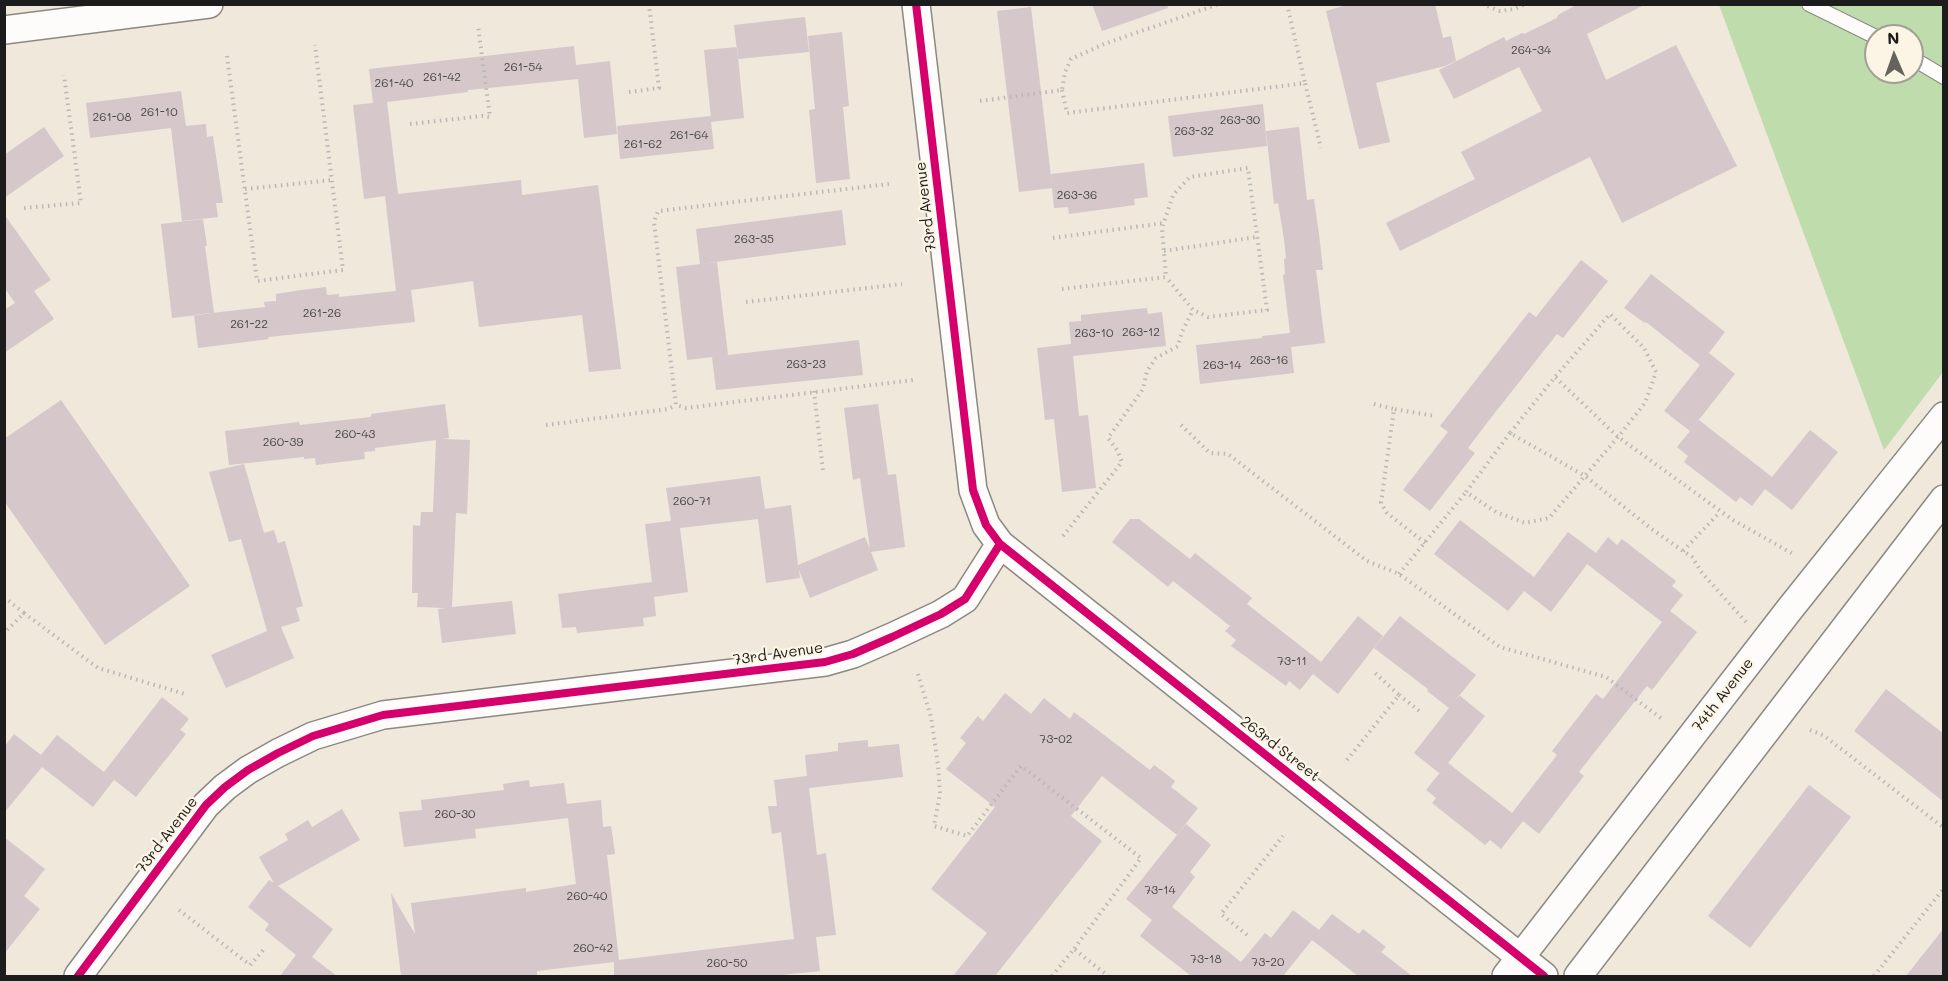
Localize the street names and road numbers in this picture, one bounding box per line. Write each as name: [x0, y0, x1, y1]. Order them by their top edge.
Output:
street label: 73rd Avenue: [912, 161, 940, 253]
street label: 73rd Avenue: [732, 639, 824, 669]
street label: 74th Avenue: [1689, 654, 1757, 736]
street label: 263rd Street: [1237, 712, 1323, 786]
street label: 73rd Avenue: [132, 793, 202, 877]

